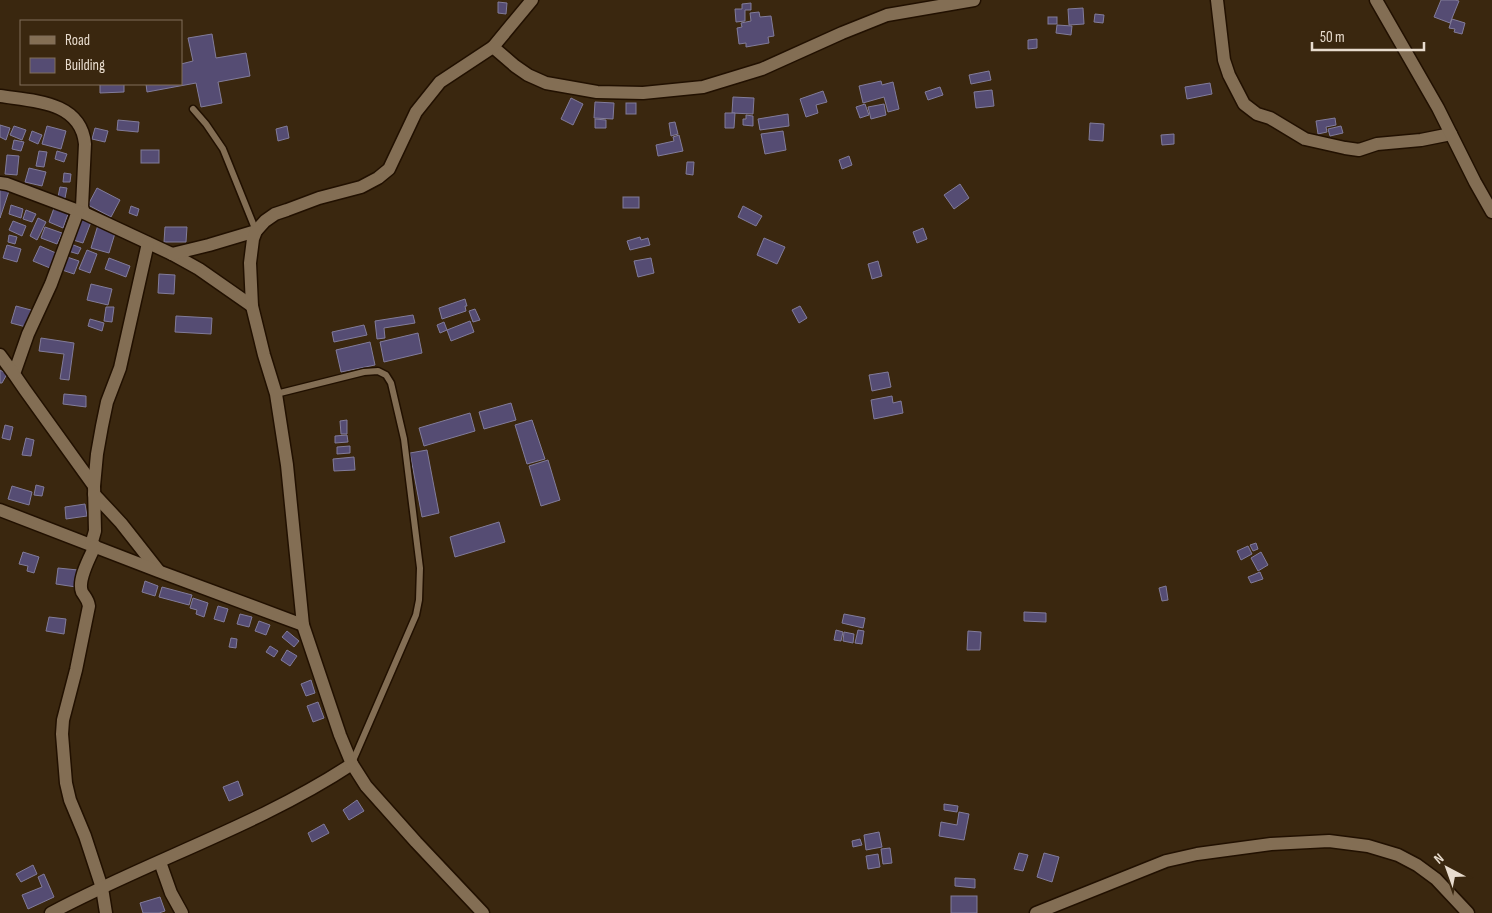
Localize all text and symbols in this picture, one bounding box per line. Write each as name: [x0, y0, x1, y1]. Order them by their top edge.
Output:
legend: [20, 20, 182, 85]
scale bar: [1312, 20, 1424, 52]
text: 50 m: [1320, 28, 1345, 47]
text: Road: [65, 31, 90, 50]
text: Building: [65, 56, 105, 75]
north arrow: [1422, 843, 1472, 893]
text: N: [1430, 850, 1447, 867]

